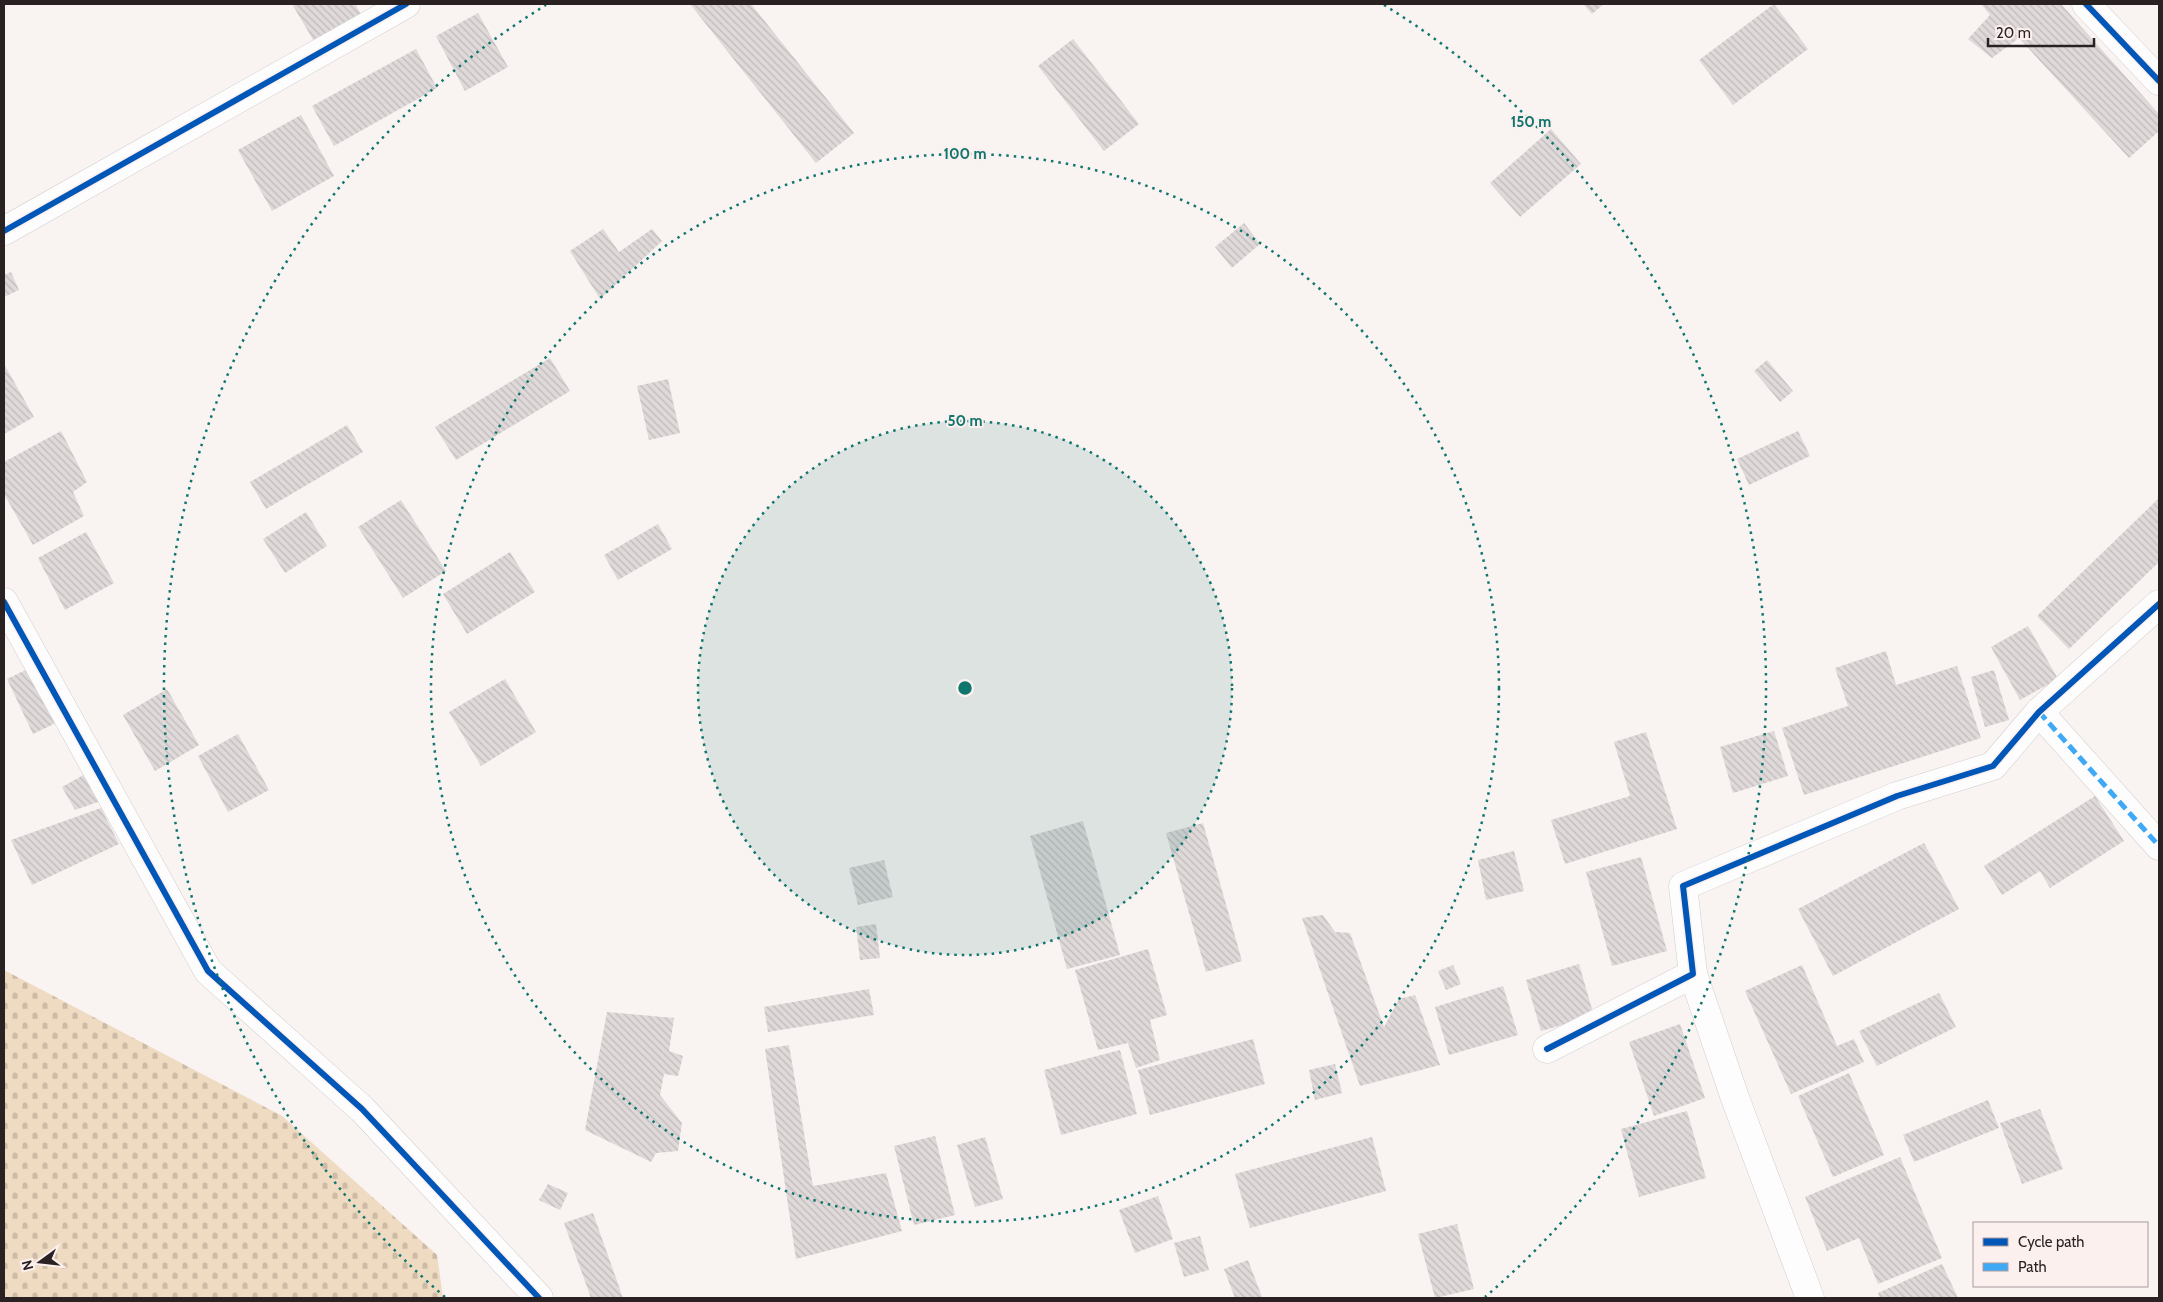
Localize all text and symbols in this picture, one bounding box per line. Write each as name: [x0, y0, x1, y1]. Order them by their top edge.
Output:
scale bar: [1988, 15, 2094, 47]
text: 20 m: [1996, 24, 2031, 42]
text: 150 m: [1511, 113, 1551, 131]
text: 100 m: [943, 145, 987, 163]
text: 50 m: [947, 412, 983, 430]
centre of rings: [956, 679, 974, 697]
legend: [1973, 1222, 2148, 1287]
text: Cycle path: [2018, 1233, 2084, 1251]
north arrow: [15, 1237, 65, 1287]
text: N: [17, 1258, 37, 1272]
text: Path: [2018, 1258, 2047, 1276]

